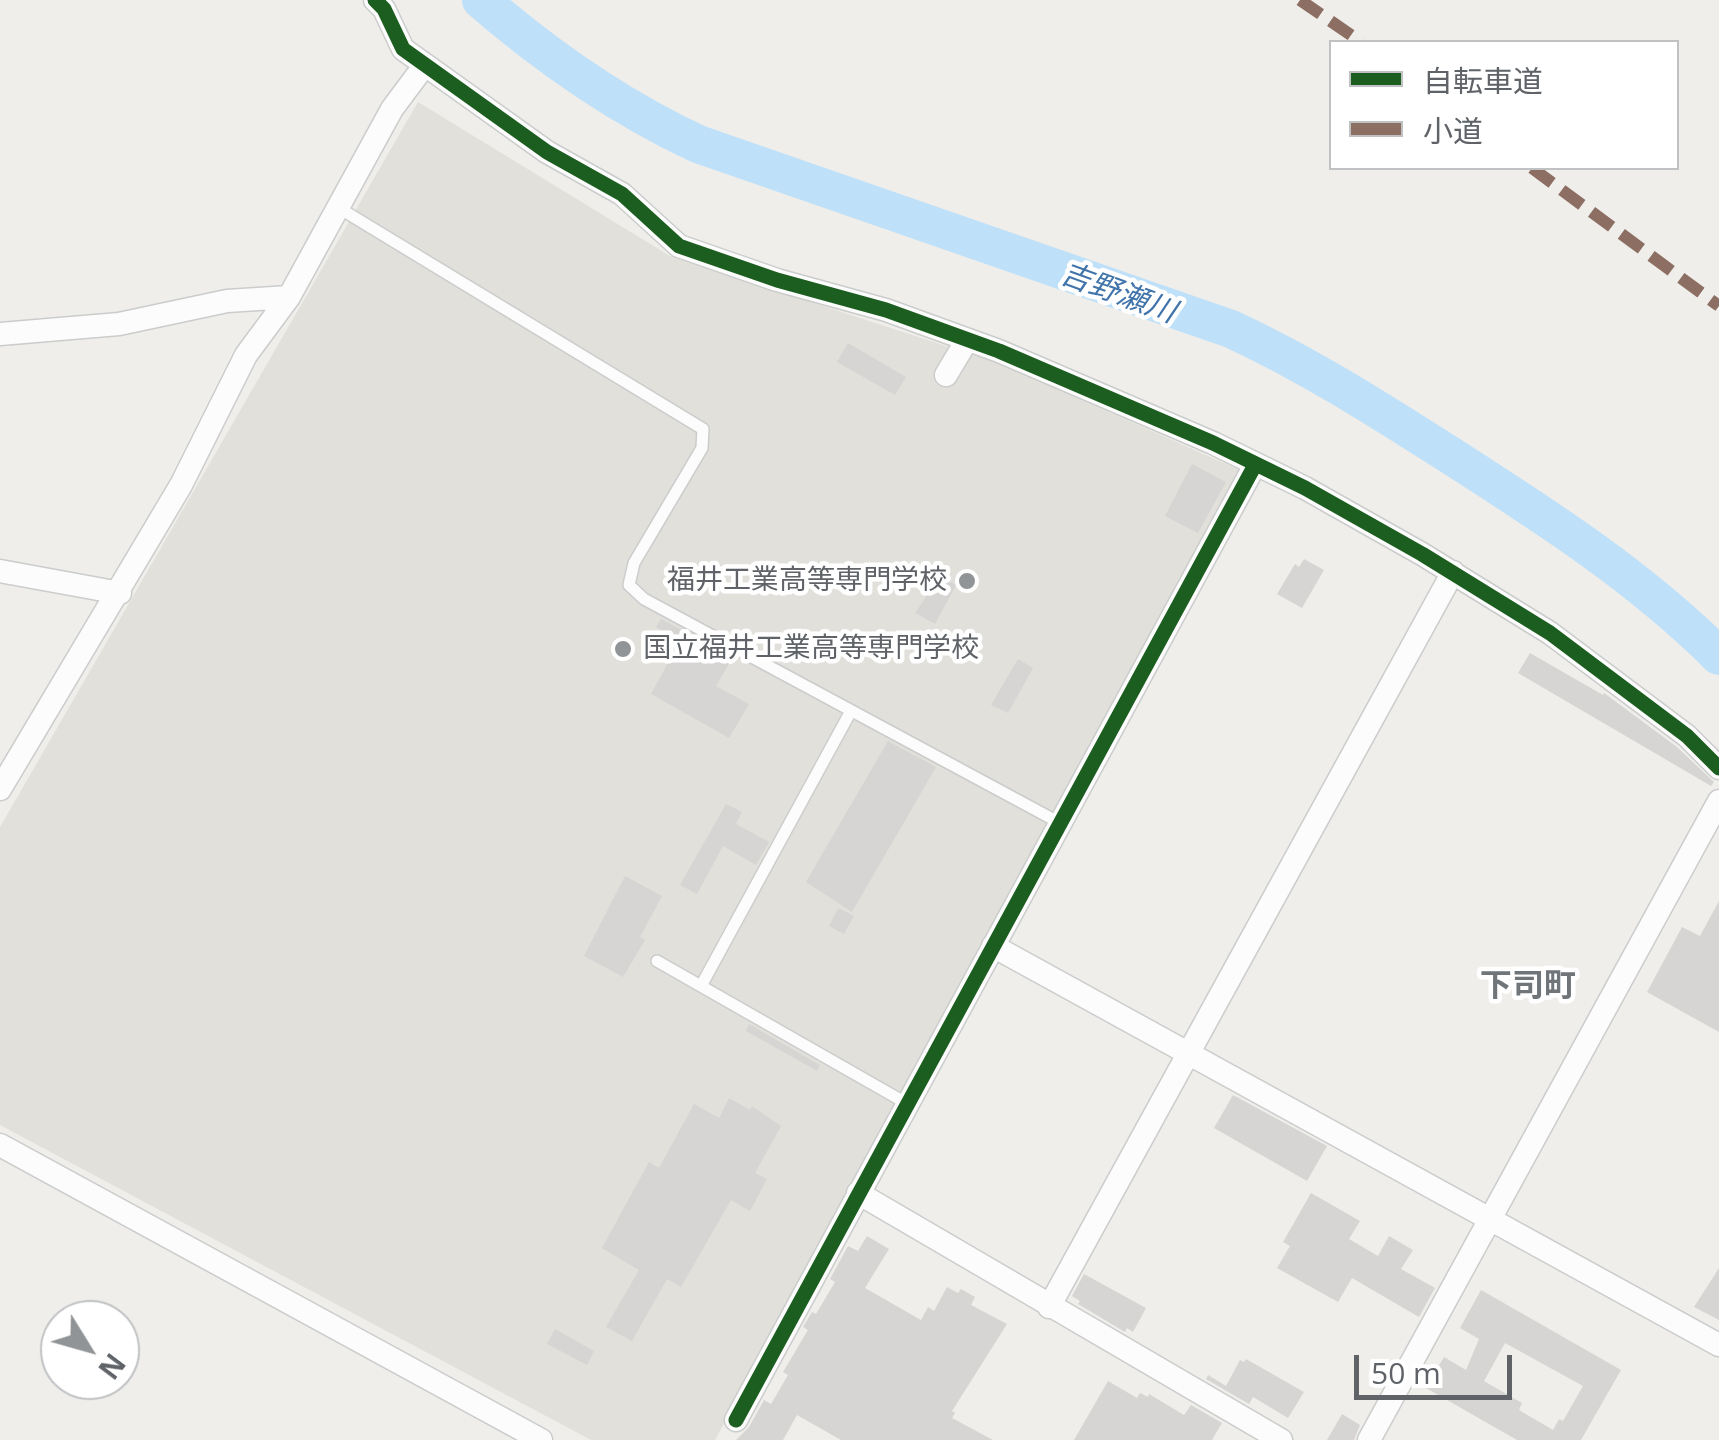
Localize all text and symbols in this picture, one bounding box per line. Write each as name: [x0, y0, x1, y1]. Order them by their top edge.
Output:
legend: [1329, 40, 1679, 170]
text: 自転車道: [1423, 60, 1543, 101]
text: 小道: [1423, 110, 1483, 151]
water label: 吉野瀬川: [1055, 257, 1181, 331]
place label: 福井工業高等専門学校: [667, 564, 947, 598]
marker: 福井工業高等専門学校: [956, 570, 978, 592]
place label: 国立福井工業高等専門学校: [643, 632, 979, 666]
marker: 国立福井工業高等専門学校: [612, 638, 634, 660]
district label: 下司町: [1480, 968, 1576, 1006]
north arrow: [40, 1300, 140, 1400]
scale bar: [1359, 1335, 1516, 1397]
text: N: [90, 1346, 134, 1387]
text: 50 m: [1371, 1352, 1441, 1393]

